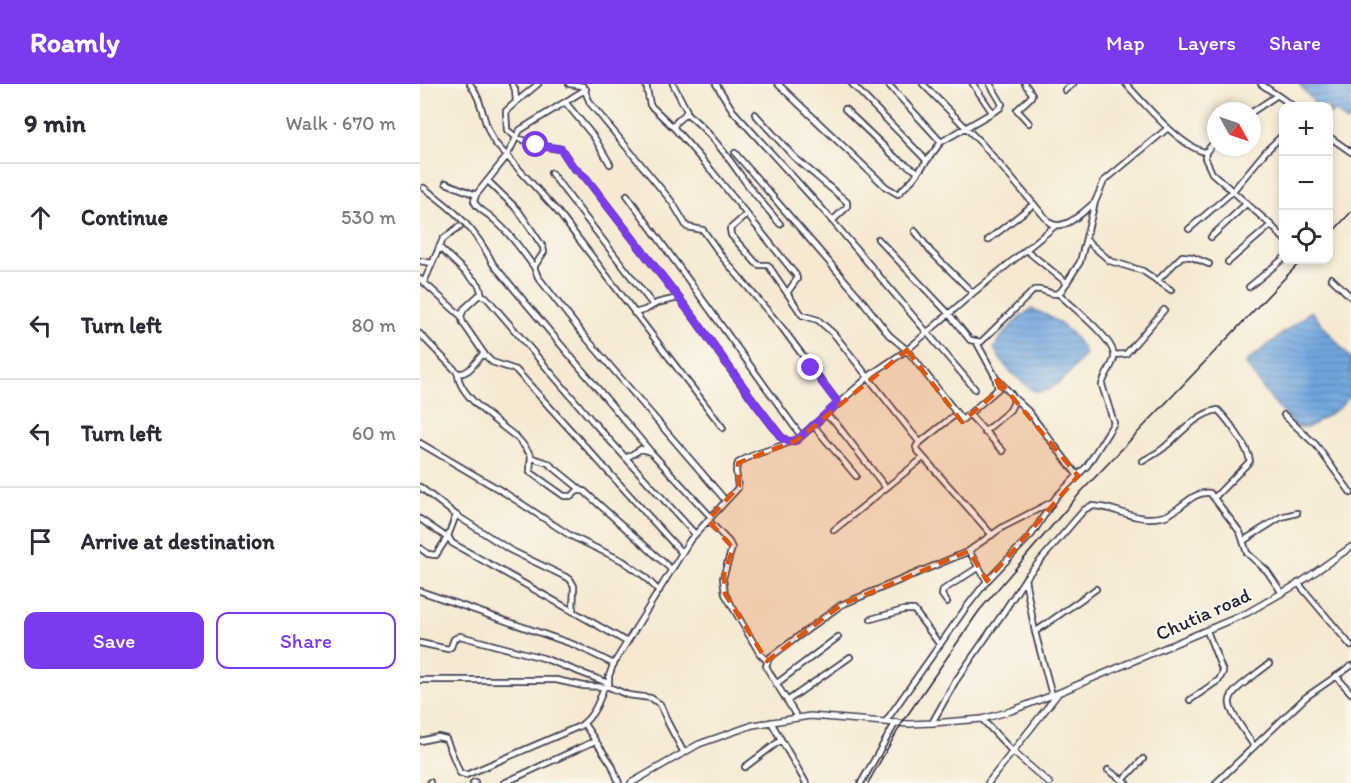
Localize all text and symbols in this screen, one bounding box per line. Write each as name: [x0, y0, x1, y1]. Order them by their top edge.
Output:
text: Roamly: [30, 25, 120, 59]
text: Map: [1106, 30, 1145, 55]
text: Layers: [1178, 30, 1236, 55]
text: Share: [1269, 30, 1321, 55]
north arrow: [1207, 102, 1261, 156]
map controls: [1279, 102, 1333, 264]
button: +: [1279, 102, 1333, 156]
text: 9 min: [24, 107, 86, 139]
text: Walk · 670 m: [285, 111, 396, 135]
route start: [522, 131, 548, 157]
button: −: [1279, 156, 1333, 210]
icon: ahead: [24, 201, 57, 234]
text: Continue: [81, 204, 168, 231]
text: 530 m: [341, 205, 396, 229]
button: locate: [1279, 210, 1333, 264]
icon: left: [24, 309, 57, 342]
text: Turn left: [81, 312, 162, 339]
text: 80 m: [351, 313, 396, 337]
route end: [797, 354, 823, 380]
icon: left: [24, 417, 57, 450]
text: Turn left: [81, 420, 162, 447]
text: 60 m: [352, 421, 396, 445]
icon: arrive: [24, 525, 57, 558]
text: Arrive at destination: [81, 528, 275, 555]
street label: Chutia road: [1152, 582, 1254, 646]
button: Save: [24, 612, 204, 669]
button: Share: [216, 612, 396, 669]

